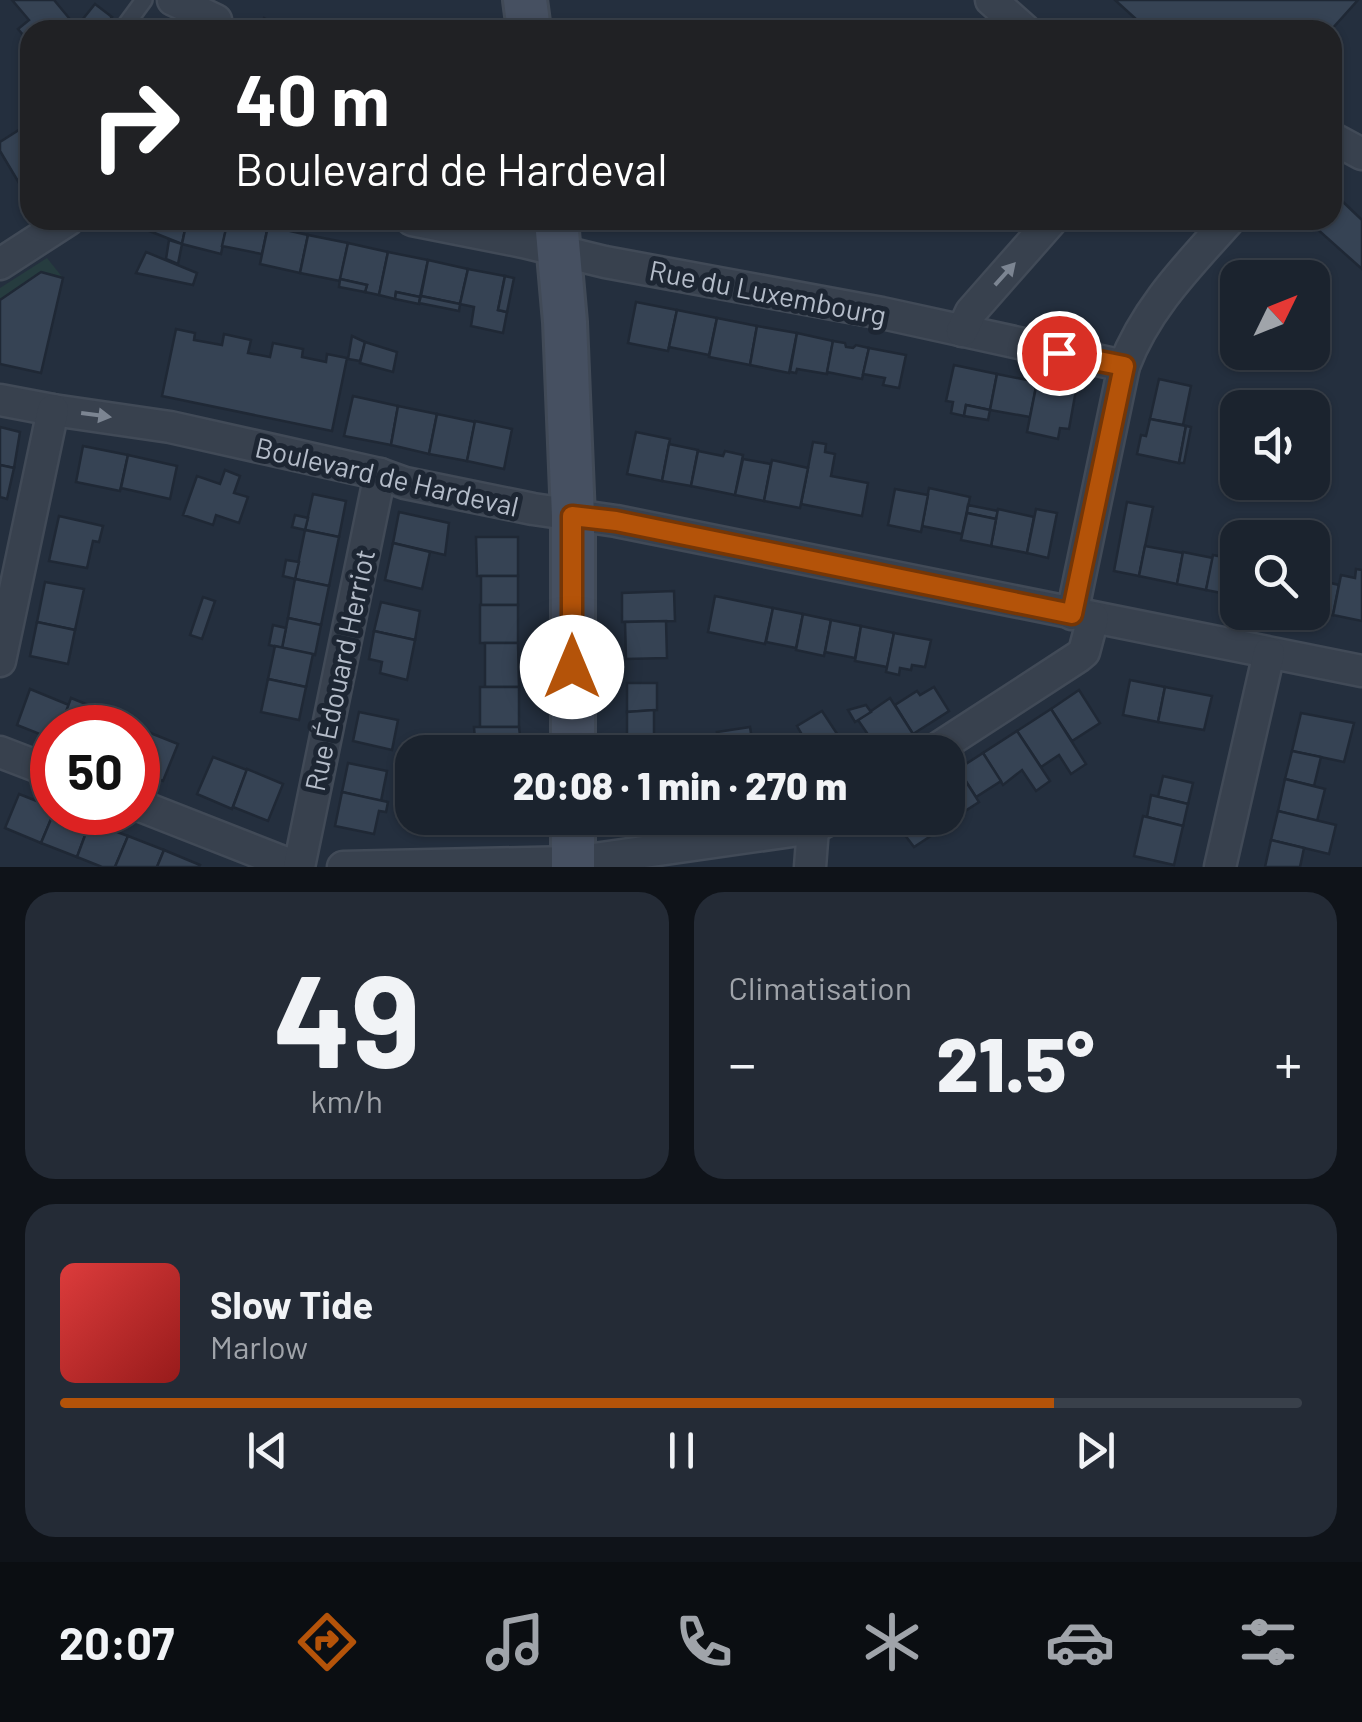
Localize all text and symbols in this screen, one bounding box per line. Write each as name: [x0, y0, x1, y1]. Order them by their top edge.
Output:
text: 40 m: [235, 56, 390, 140]
icon: right: [70, 60, 200, 190]
text: Boulevard de Hardeval: [235, 141, 668, 195]
street label: Rue du Luxembourg: [647, 252, 889, 332]
north arrow: [1220, 260, 1330, 370]
map controls: [1220, 260, 1330, 630]
one-way arrow: [993, 262, 1015, 287]
pin: [1017, 311, 1102, 396]
icon: arrive: [1032, 326, 1087, 381]
button: sound: [1220, 390, 1330, 500]
one-way arrow: [81, 408, 113, 424]
street label: Boulevard de Hardeval: [252, 429, 522, 523]
button: search: [1220, 520, 1330, 630]
street label: Rue Édouard Herriot: [297, 546, 381, 794]
position arrow: [520, 615, 624, 719]
speed limit sign: 50: [30, 705, 160, 835]
text: 20:08 · 1 min · 270 m: [513, 762, 847, 808]
text: 49: [273, 938, 421, 1094]
text: Climatisation: [729, 968, 912, 1006]
text: 21.5°: [936, 1017, 1094, 1107]
text: −: [729, 1029, 756, 1095]
text: +: [1274, 1029, 1302, 1095]
text: km/h: [311, 1081, 383, 1119]
text: Slow Tide: [210, 1281, 373, 1327]
text: Marlow: [210, 1327, 308, 1365]
icon: previous: [240, 1423, 295, 1478]
icon: pause: [654, 1423, 709, 1478]
icon: next: [1068, 1423, 1123, 1478]
icon: directions: [292, 1607, 362, 1677]
icon: music: [480, 1607, 550, 1677]
icon: phone: [669, 1607, 739, 1677]
icon: climate: [857, 1607, 927, 1677]
icon: car: [1045, 1607, 1115, 1677]
icon: filters: [1233, 1607, 1303, 1677]
text: 20:07: [59, 1615, 174, 1669]

